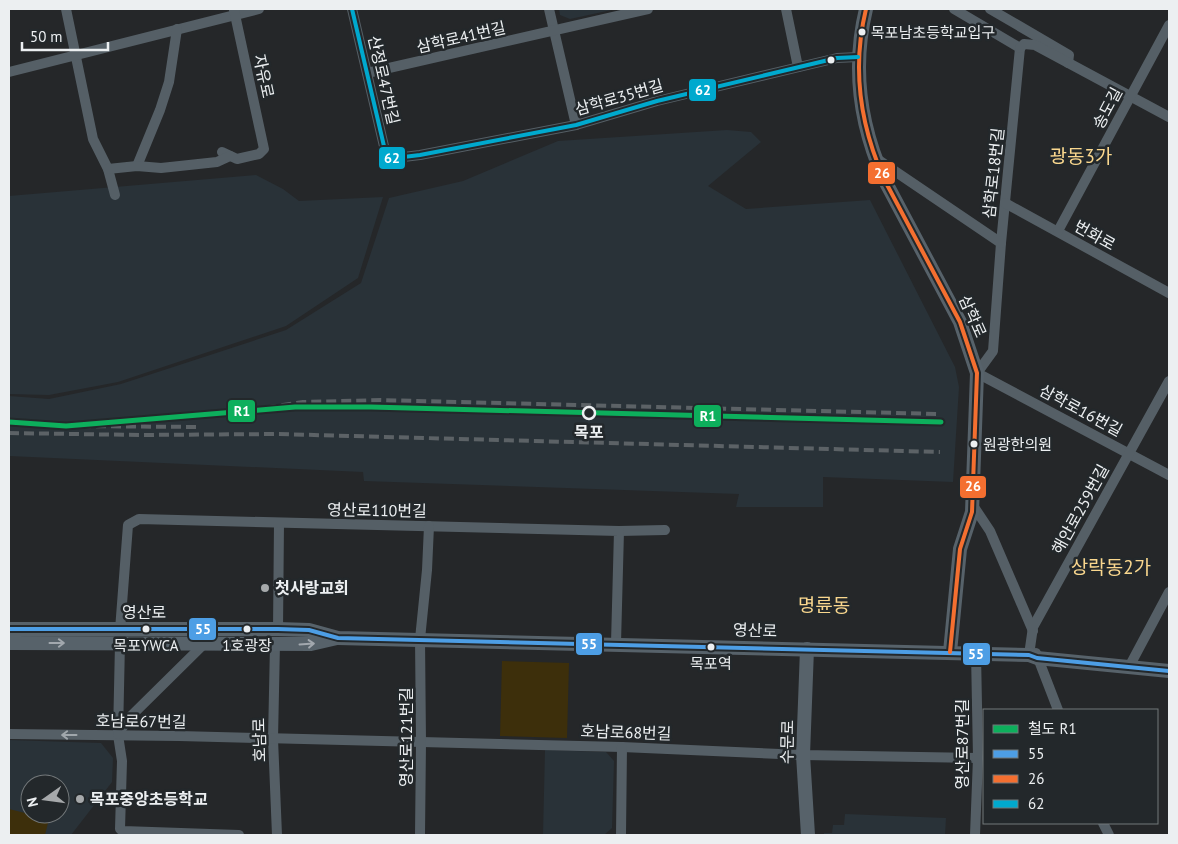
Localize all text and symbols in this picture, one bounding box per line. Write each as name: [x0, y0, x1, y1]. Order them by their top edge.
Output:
street label: 삼학로41번길: [414, 17, 508, 57]
scale bar: [22, 20, 109, 52]
place label: 목포남초등학교입구: [871, 23, 995, 42]
text: 50 m: [30, 27, 63, 46]
marker: 목포남초등학교입구: [857, 27, 867, 37]
street label: 산정로47번길: [364, 33, 404, 127]
street label: 자유로: [250, 52, 278, 100]
unlabelled marker: [826, 55, 836, 65]
street label: 삼학로35번길: [572, 75, 666, 119]
line badge: 62: [688, 78, 717, 102]
text: 62: [695, 81, 711, 99]
street label: 송도길: [1088, 84, 1126, 132]
street label: 삼학로18번길: [978, 127, 1008, 219]
district label: 광동3가: [1050, 144, 1112, 168]
line badge: 62: [378, 146, 406, 170]
text: 62: [384, 149, 400, 167]
line badge: 26: [867, 161, 896, 185]
text: 26: [874, 164, 890, 182]
street label: 번화로: [1071, 216, 1119, 255]
street label: 삼학로: [955, 292, 991, 340]
street label: 삼학로16번길: [1036, 380, 1126, 440]
line badge: R1: [227, 399, 256, 423]
text: R1: [234, 402, 250, 420]
line badge: R1: [693, 404, 722, 428]
marker: 목포: [582, 406, 596, 420]
text: R1: [700, 407, 716, 425]
place label: 목포: [574, 422, 604, 442]
place label: 원광한의원: [983, 435, 1052, 454]
marker: 원광한의원: [969, 439, 979, 449]
street label: 해안로259번길: [1047, 461, 1113, 557]
line badge: 26: [959, 475, 987, 499]
text: 26: [965, 477, 981, 495]
street label: 영산로110번길: [327, 499, 427, 521]
district label: 상락동2가: [1071, 555, 1151, 579]
place label: 첫사랑교회: [275, 578, 349, 598]
marker: 첫사랑교회: [259, 582, 271, 594]
district label: 명륜동: [798, 593, 850, 617]
street label: 영산로: [122, 602, 166, 622]
line badge: 55: [188, 617, 217, 641]
street label: 영산로: [733, 619, 778, 641]
text: 55: [195, 620, 211, 638]
marker: 목포YWCA: [141, 624, 151, 634]
marker: 1호광장: [242, 624, 252, 634]
line badge: 55: [575, 632, 603, 656]
text: 55: [581, 635, 597, 653]
place label: 목포YWCA: [113, 636, 179, 655]
place label: 1호광장: [222, 636, 272, 655]
one-way arrow: [49, 638, 65, 648]
one-way arrow: [299, 639, 315, 648]
marker: 목포역: [706, 642, 716, 652]
line badge: 55: [962, 642, 991, 666]
text: 55: [968, 645, 984, 663]
place label: 목포역: [690, 654, 732, 673]
street label: 영산로121번길: [396, 687, 416, 787]
street label: 영산로87번길: [952, 698, 972, 790]
legend: [983, 709, 1158, 824]
street label: 호남로67번길: [95, 710, 187, 732]
street label: 호남로: [249, 717, 269, 762]
street label: 수문로: [777, 719, 797, 764]
text: 철도 R1: [1028, 719, 1077, 738]
street label: 호남로68번길: [580, 720, 672, 744]
one-way arrow: [61, 730, 78, 740]
text: 55: [1028, 744, 1044, 763]
text: 26: [1028, 769, 1044, 788]
north arrow: [20, 774, 70, 824]
place label: 목포중앙초등학교: [90, 789, 208, 809]
marker: 목포중앙초등학교: [74, 793, 86, 805]
text: 62: [1028, 794, 1044, 813]
text: N: [23, 796, 42, 809]

